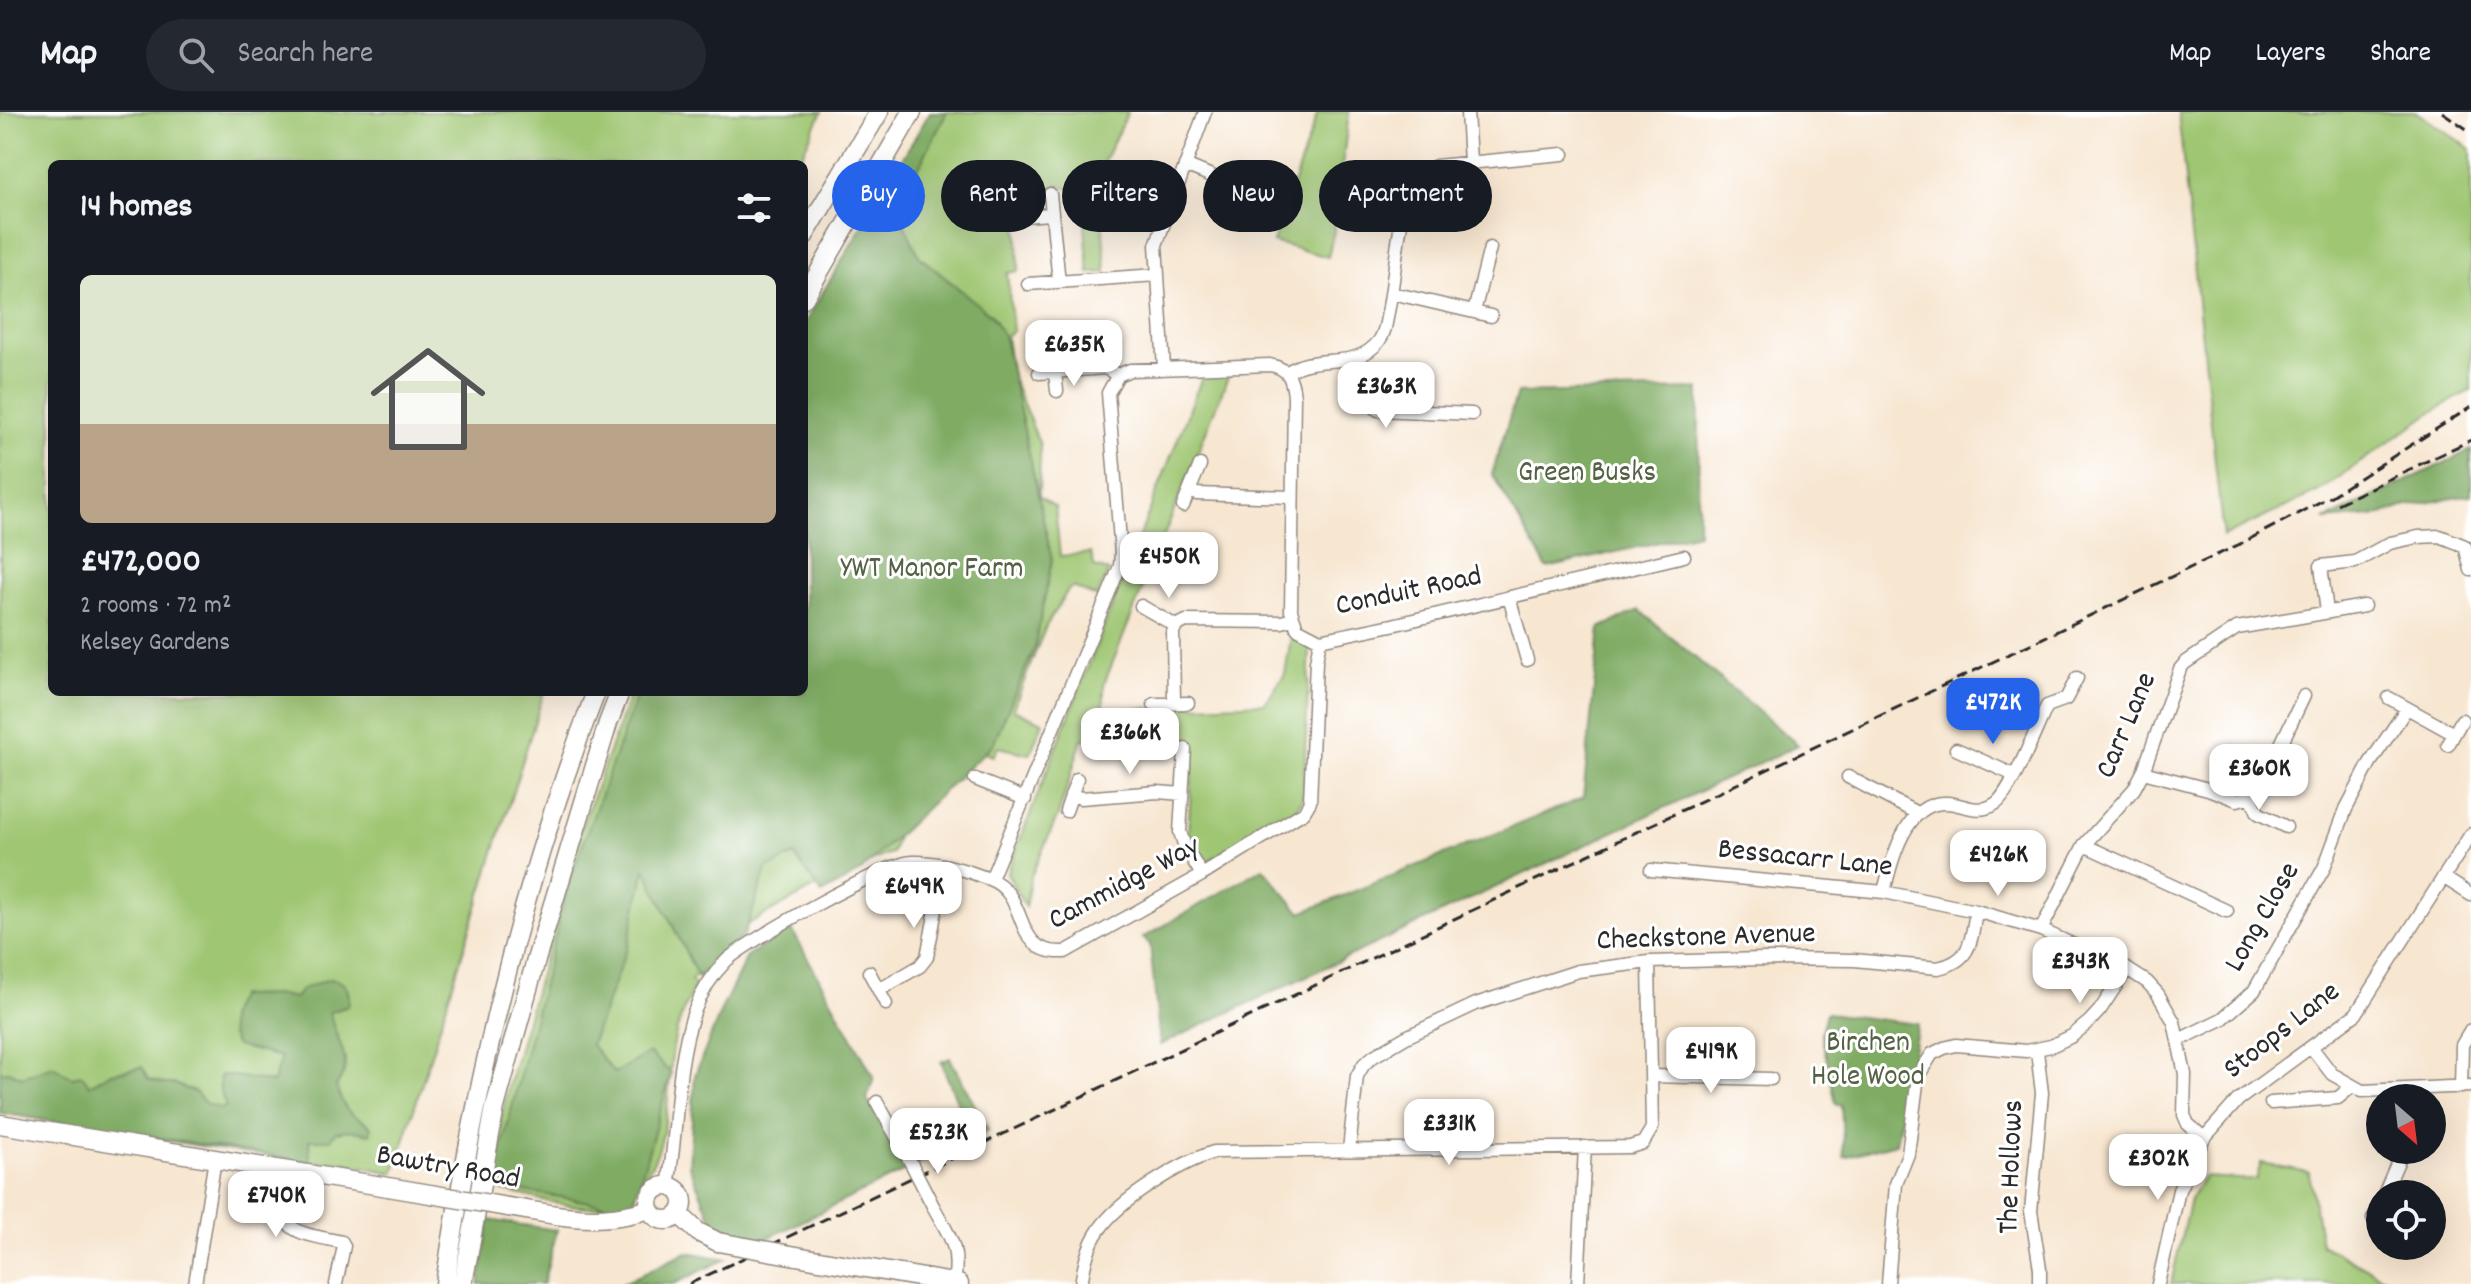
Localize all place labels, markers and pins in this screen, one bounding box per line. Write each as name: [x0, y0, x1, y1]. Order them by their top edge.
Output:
pin: £635K: [1018, 320, 1130, 388]
pin: £363K: [1330, 362, 1442, 430]
pin: £450K: [1113, 532, 1225, 600]
pin: £472K: [1937, 678, 2049, 746]
pin: £366K: [1074, 708, 1186, 776]
pin: £360K: [2203, 744, 2315, 812]
pin: £426K: [1942, 830, 2054, 898]
pin: £649K: [858, 862, 970, 930]
pin: £343K: [2024, 937, 2136, 1005]
pin: £419K: [1655, 1027, 1767, 1095]
pin: £331K: [1393, 1099, 1505, 1167]
pin: £523K: [882, 1108, 994, 1176]
pin: £302K: [2102, 1134, 2214, 1202]
pin: £740K: [220, 1171, 332, 1239]

